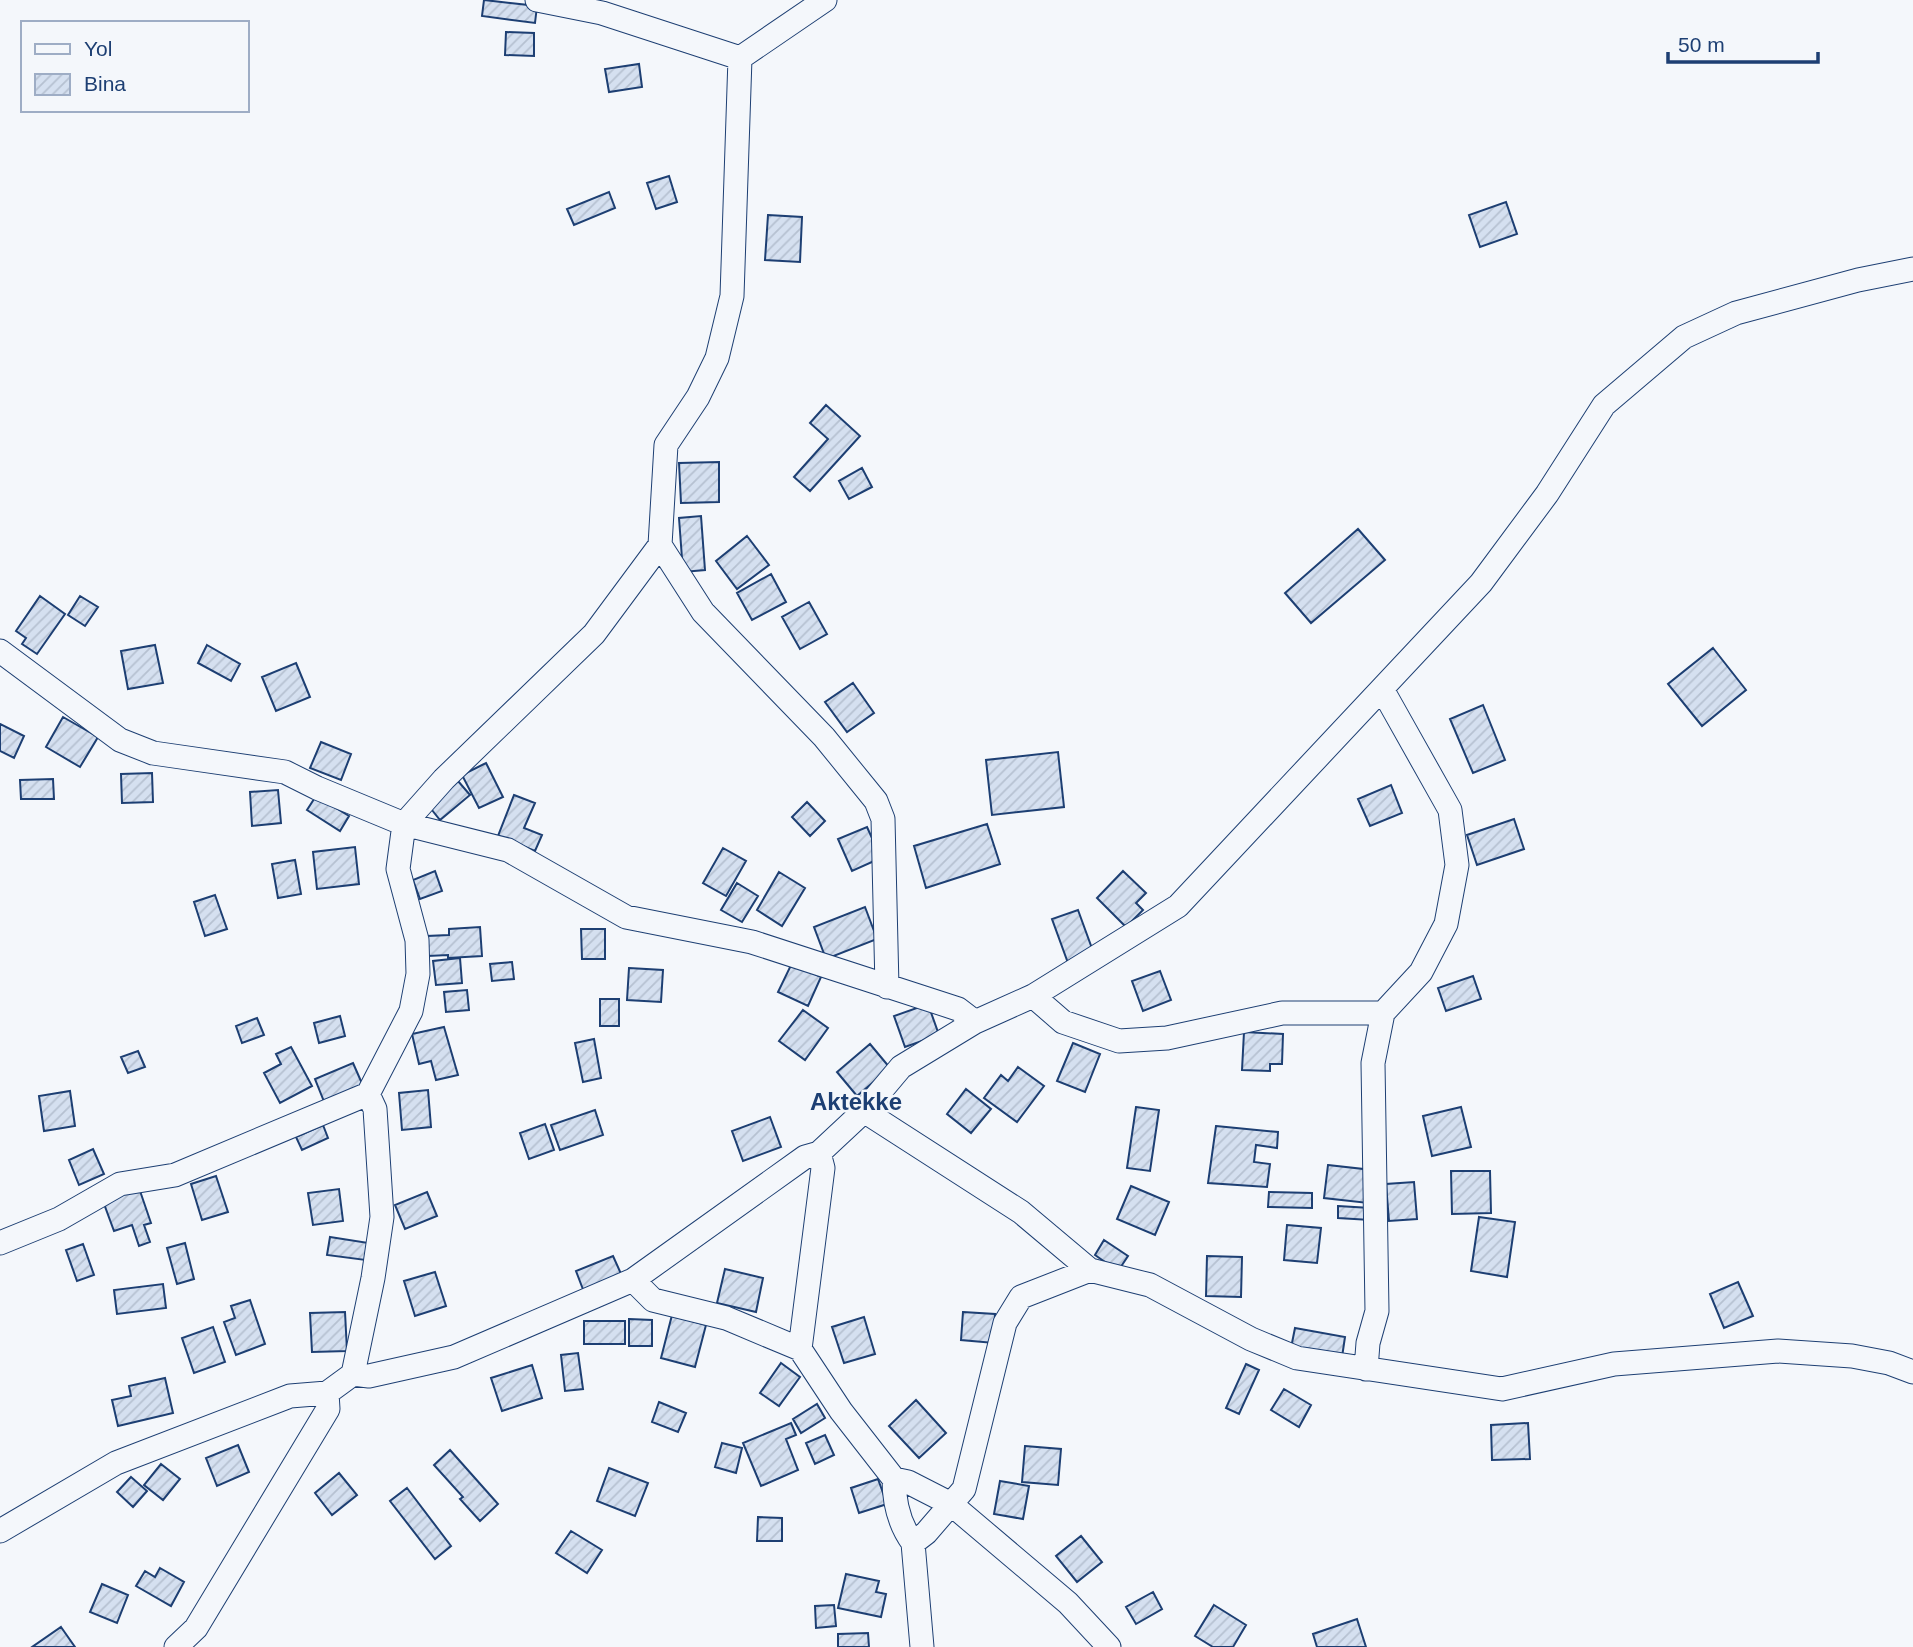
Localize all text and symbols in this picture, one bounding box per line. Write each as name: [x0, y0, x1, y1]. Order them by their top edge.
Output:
legend: [21, 21, 248, 112]
scale bar: [1668, 21, 1818, 65]
text: 50 m: [1678, 33, 1725, 56]
text: Yol: [84, 37, 112, 60]
text: Bina: [84, 72, 126, 95]
district label: Aktekke: [810, 1088, 902, 1115]

